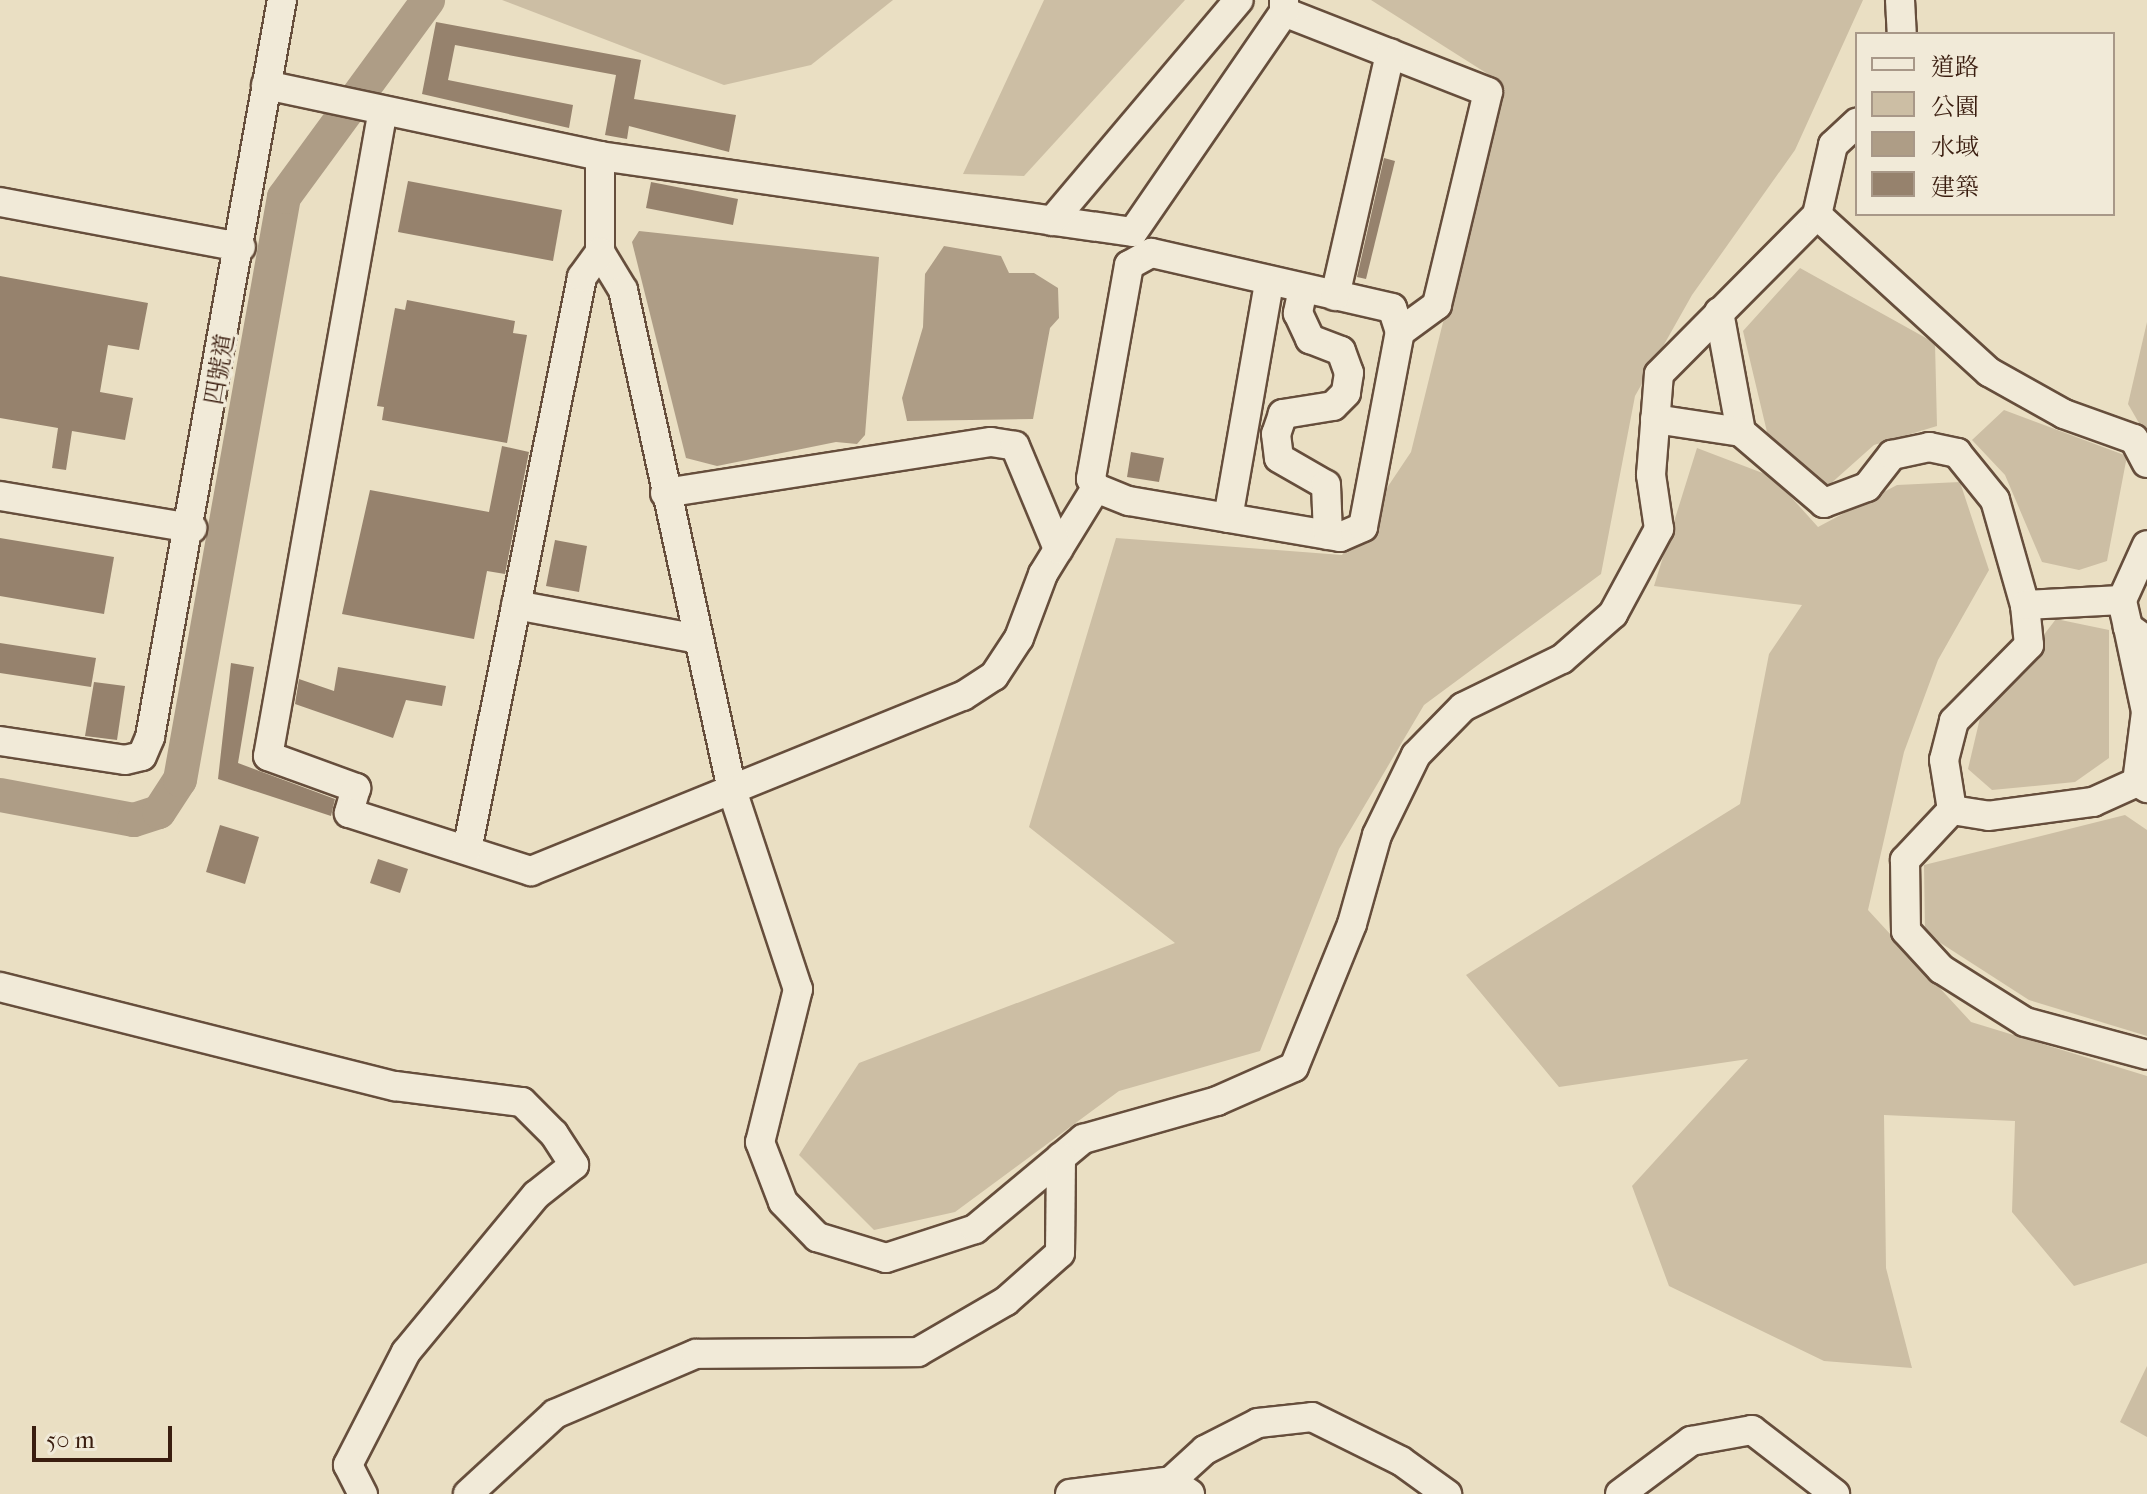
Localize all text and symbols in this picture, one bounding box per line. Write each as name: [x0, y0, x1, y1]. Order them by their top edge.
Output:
legend: [1855, 32, 2115, 216]
text: 道路: [1931, 53, 1979, 81]
text: 公園: [1931, 93, 1979, 121]
text: 水域: [1931, 133, 1979, 161]
text: 建築: [1931, 173, 1979, 201]
street label: 四號道: [200, 331, 240, 407]
scale bar: [36, 1410, 176, 1460]
text: 50 m: [46, 1426, 95, 1454]

